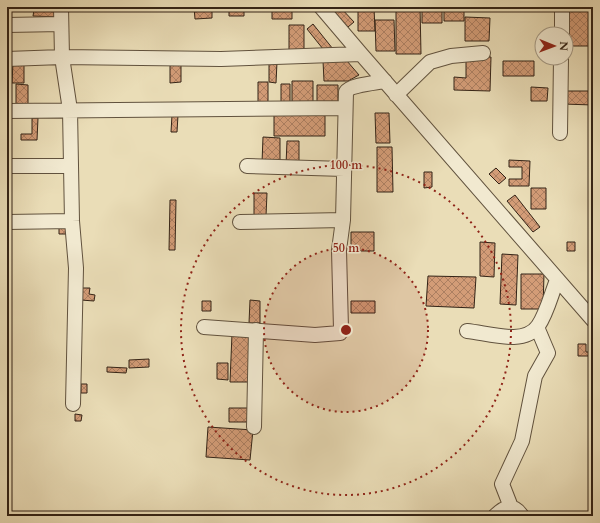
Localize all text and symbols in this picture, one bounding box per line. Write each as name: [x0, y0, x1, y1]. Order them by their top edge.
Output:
north arrow: [534, 26, 574, 66]
text: N: [556, 41, 571, 52]
text: 100 m: [330, 157, 363, 173]
text: 50 m: [333, 240, 360, 256]
centre of rings: [339, 323, 353, 337]

